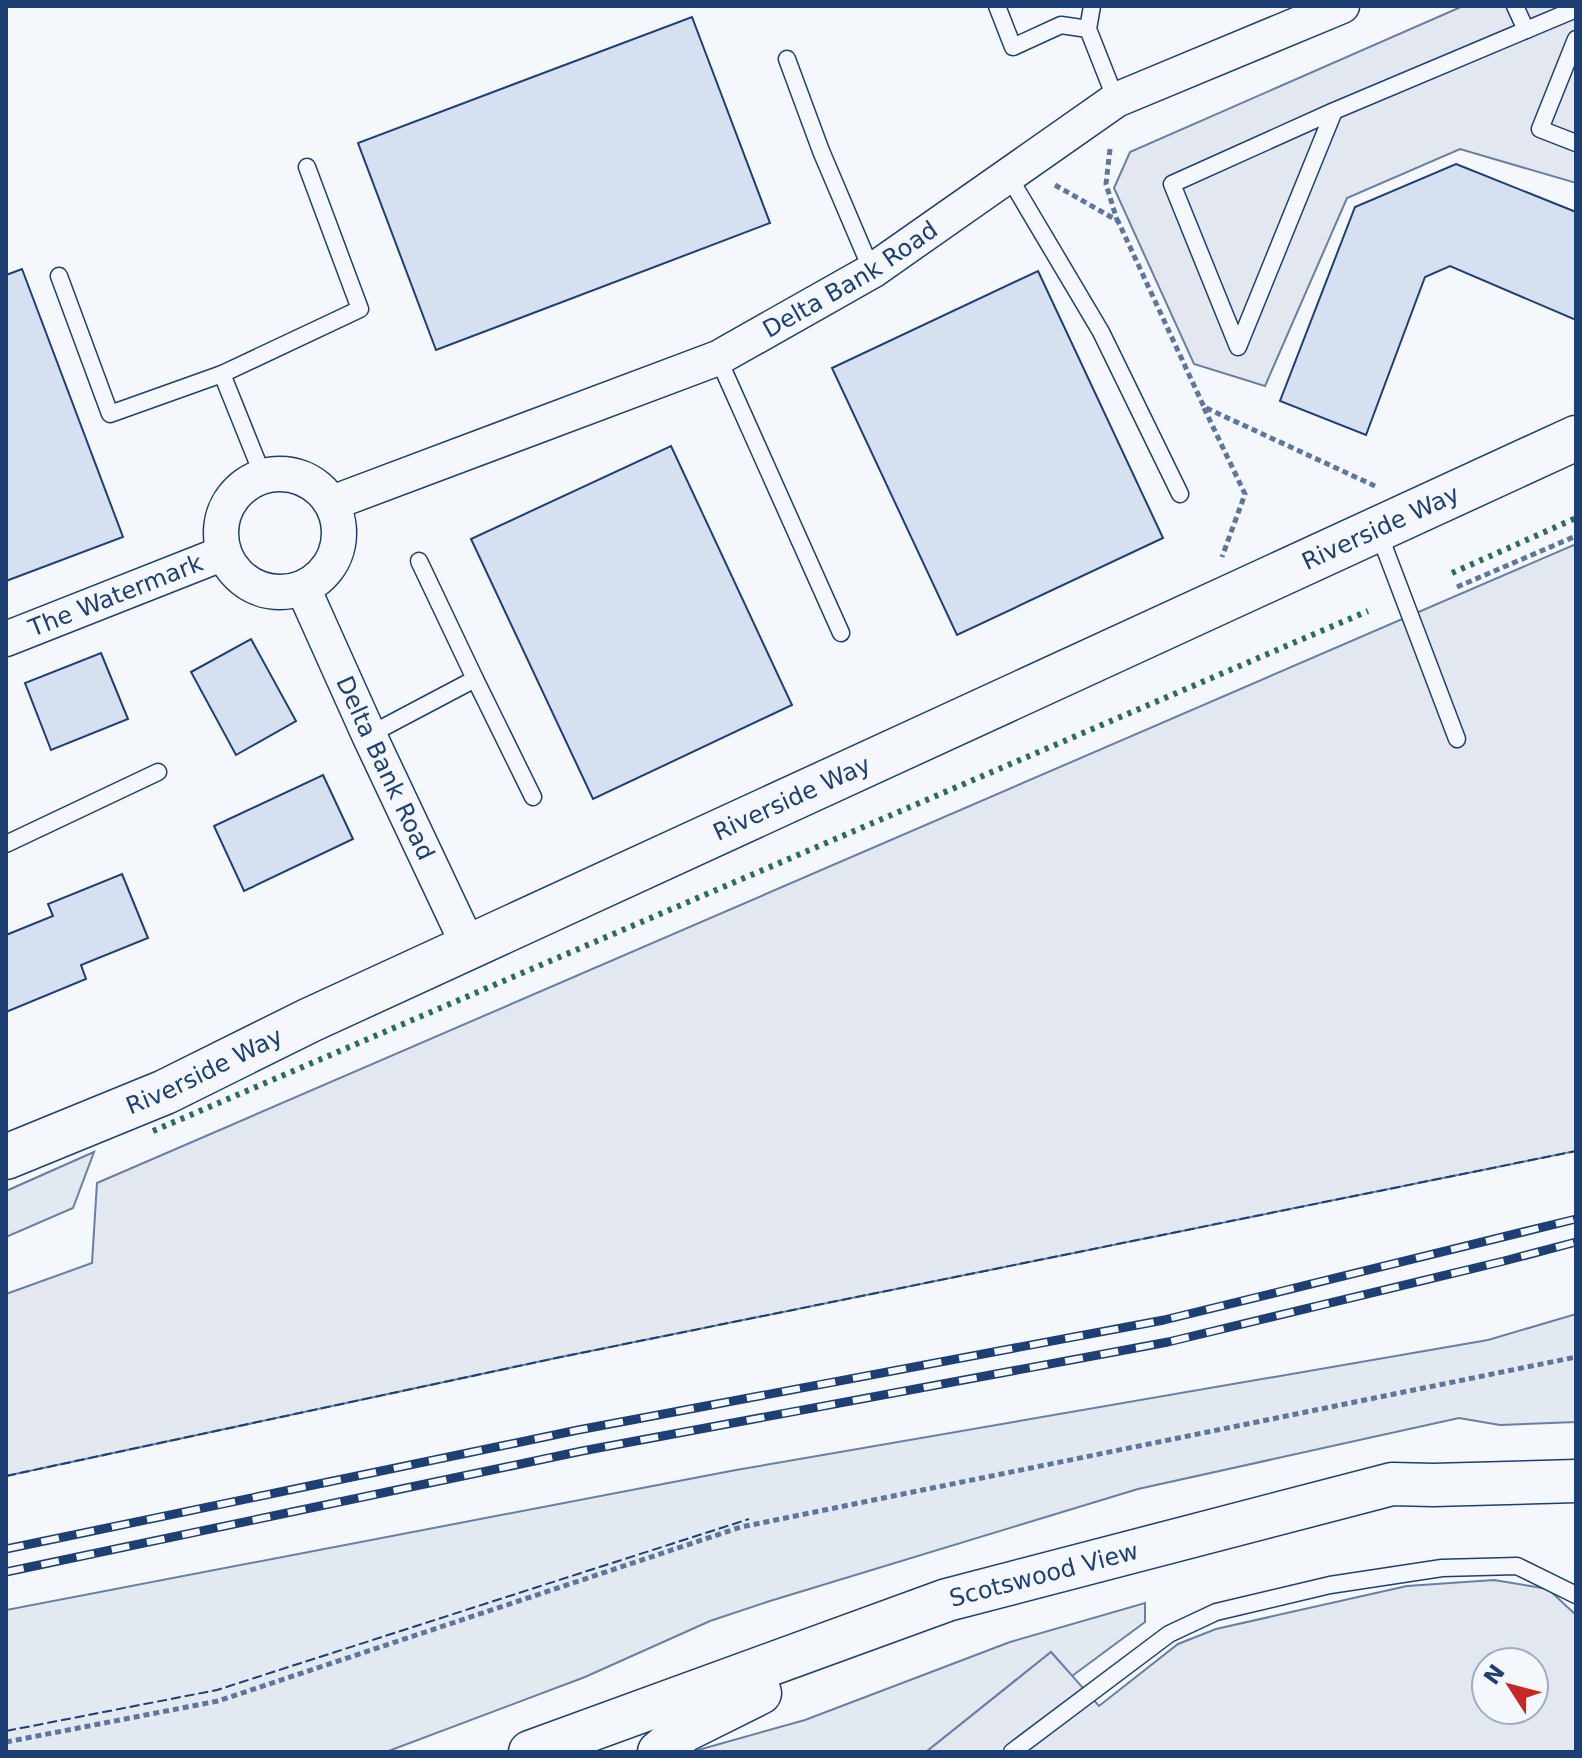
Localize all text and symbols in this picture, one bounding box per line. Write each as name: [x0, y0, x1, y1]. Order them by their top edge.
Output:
street label: Delta Bank Road: [758, 215, 943, 344]
street label: Riverside Way: [1297, 480, 1464, 576]
street label: The Watermark: [24, 549, 207, 643]
street label: Delta Bank Road: [330, 672, 440, 865]
street label: Riverside Way: [709, 750, 875, 847]
street label: Riverside Way: [122, 1022, 287, 1120]
street label: Scotswood View: [947, 1537, 1141, 1613]
north arrow: [1470, 1646, 1550, 1726]
text: N: [1479, 1660, 1510, 1689]

